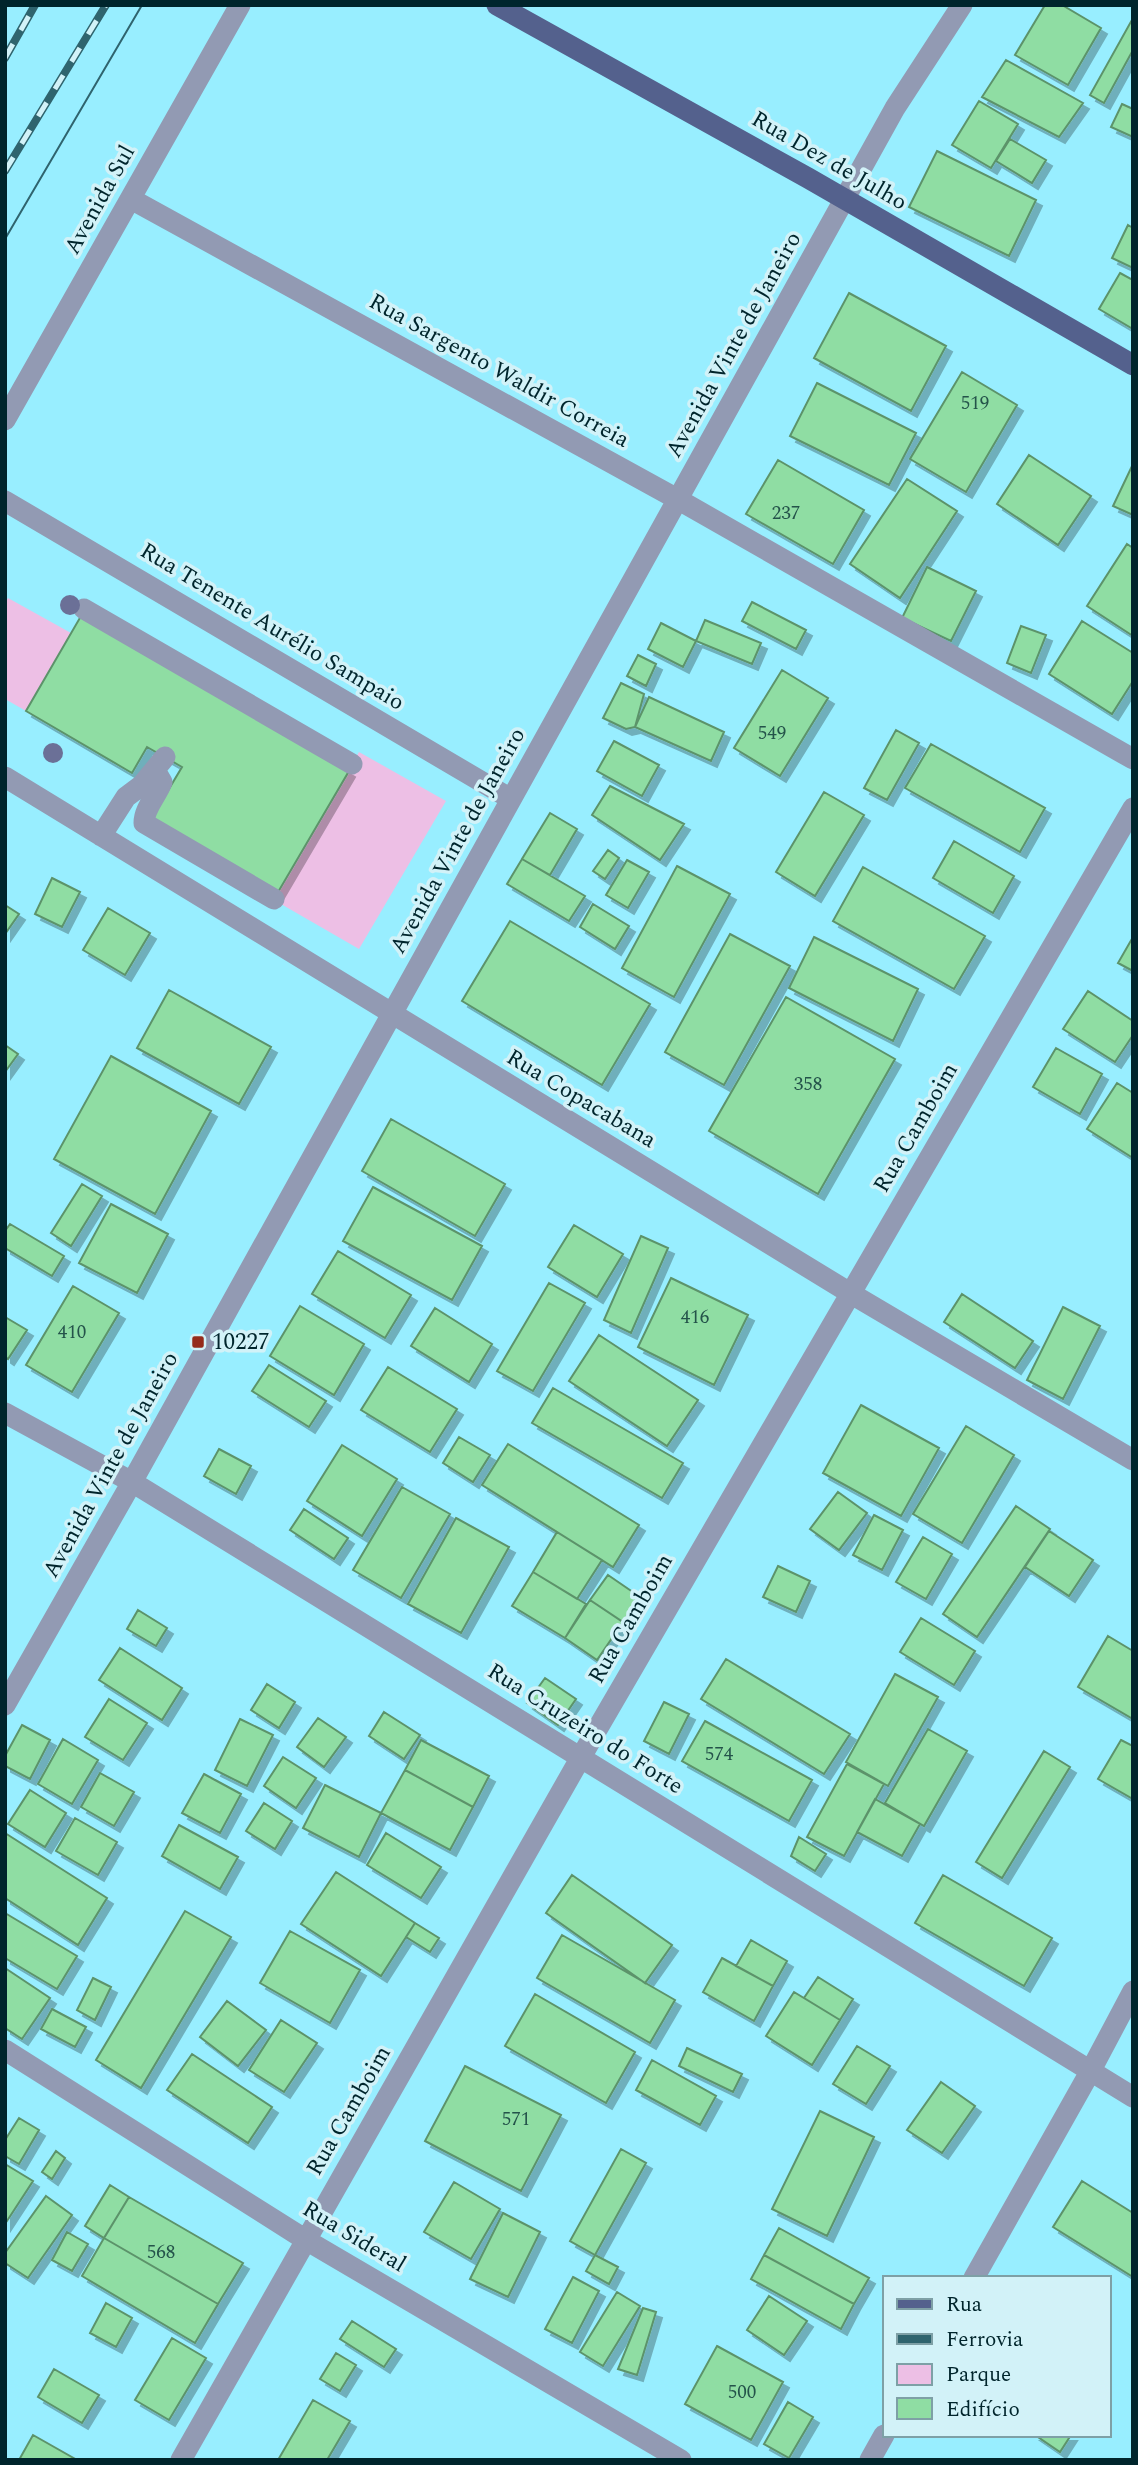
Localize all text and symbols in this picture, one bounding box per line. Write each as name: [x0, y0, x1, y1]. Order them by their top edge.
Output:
street label: Rua Dez de Julho: [745, 102, 913, 220]
street label: Avenida Sul: [55, 139, 145, 261]
street label: Avenida Vinte de Janeiro: [657, 225, 811, 465]
street label: Rua Sargento Waldir Correia: [362, 285, 636, 457]
house number: 519: [961, 389, 989, 418]
house number: 237: [772, 499, 800, 528]
street label: Rua Tenente Aurélio Sampaio: [133, 534, 411, 720]
house number: 549: [758, 719, 786, 748]
street label: Avenida Vinte de Janeiro: [381, 721, 535, 961]
street label: Rua Copacabana: [499, 1040, 663, 1158]
street label: Rua Camboim: [865, 1056, 967, 1200]
house number: 358: [794, 1070, 822, 1099]
house number: 416: [681, 1303, 709, 1332]
house number: 410: [58, 1318, 86, 1347]
place label: 10227: [212, 1325, 270, 1360]
marker: 10227: [190, 1334, 206, 1350]
street label: Avenida Vinte de Janeiro: [34, 1345, 188, 1585]
street label: Rua Camboim: [580, 1547, 682, 1691]
street label: Rua Cruzeiro do Forte: [480, 1654, 690, 1804]
house number: 574: [705, 1740, 734, 1769]
street label: Rua Camboim: [298, 2039, 400, 2183]
house number: 571: [502, 2105, 530, 2134]
street label: Rua Sideral: [295, 2192, 413, 2282]
house number: 568: [147, 2238, 175, 2267]
legend: [883, 2276, 1110, 2437]
text: Rua: [946, 2289, 983, 2321]
text: Ferrovia: [946, 2324, 1024, 2356]
text: Parque: [946, 2359, 1011, 2391]
house number: 500: [728, 2378, 756, 2407]
text: Edifício: [946, 2394, 1020, 2426]

